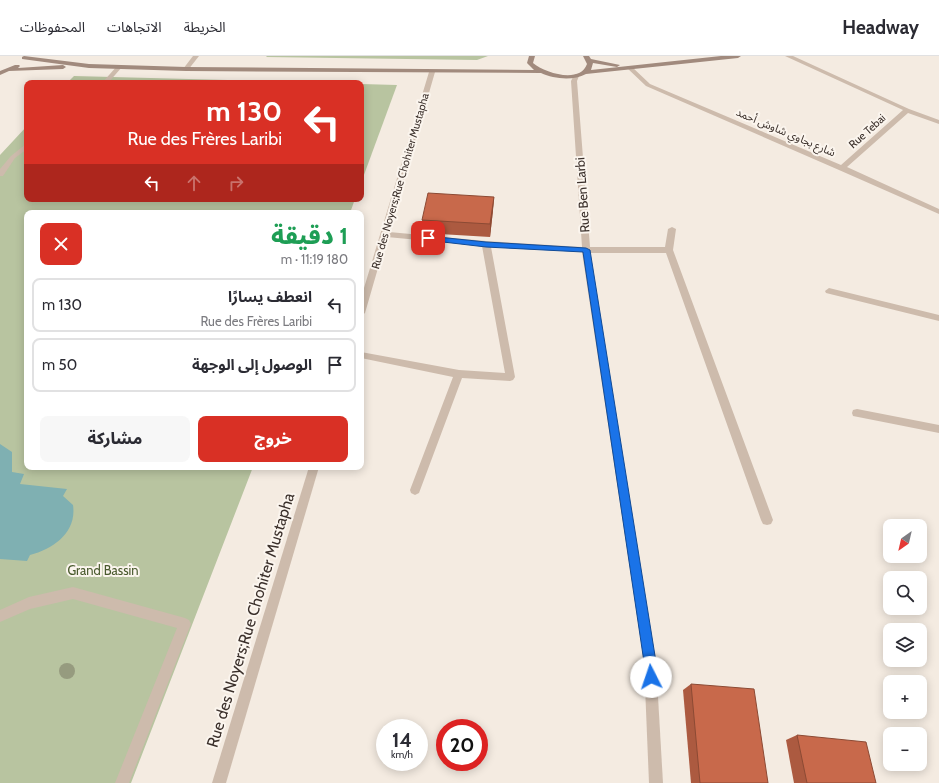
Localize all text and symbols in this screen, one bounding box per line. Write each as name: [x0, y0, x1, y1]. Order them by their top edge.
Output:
text: Headway: [842, 16, 919, 39]
text: المحفوظات: [20, 18, 85, 36]
text: الاتجاهات: [107, 18, 162, 36]
text: الخريطة: [184, 18, 226, 36]
street label: Rue des Noyers;Rue Chohiter Mustapha: [368, 91, 432, 271]
text: 130 m: [206, 94, 282, 128]
icon: left: [296, 96, 348, 148]
street label: شارع بجاوي شاوش أحمد: [733, 105, 838, 162]
street label: Rue Tebai: [846, 111, 888, 151]
text: Rue des Frères Laribi: [128, 128, 282, 150]
street label: Rue Ben Larbi: [571, 157, 593, 233]
icon: left: [141, 172, 163, 194]
icon: ahead: [183, 172, 205, 194]
icon: right: [225, 172, 247, 194]
text: 1 دقيقة: [271, 221, 348, 250]
pin: [411, 221, 445, 255]
button: close: [40, 223, 82, 265]
icon: arrive: [417, 227, 439, 249]
text: 180 m · 11:19: [281, 251, 348, 267]
text: انعطف يسارًا: [228, 288, 312, 306]
icon: left: [324, 294, 346, 316]
text: 130 m: [42, 296, 82, 314]
text: Rue des Frères Laribi: [200, 313, 312, 329]
icon: arrive: [324, 354, 346, 376]
text: 50 m: [42, 356, 77, 374]
text: الوصول إلى الوجهة: [192, 356, 312, 374]
button: مشاركة: [40, 416, 190, 462]
button: خروج: [198, 416, 348, 462]
street label: Rue des Noyers;Rue Chohiter Mustapha: [203, 490, 298, 750]
north arrow: [883, 519, 927, 563]
map controls: [883, 519, 927, 771]
park label: Grand Bassin: [67, 562, 139, 578]
button: search: [883, 571, 927, 615]
button: layers: [883, 623, 927, 667]
position arrow: [630, 656, 672, 698]
button: +: [883, 675, 927, 719]
speed limit sign: 20: [436, 719, 488, 771]
button: −: [883, 727, 927, 771]
text: 14: [392, 728, 412, 752]
text: km/h: [391, 748, 413, 761]

